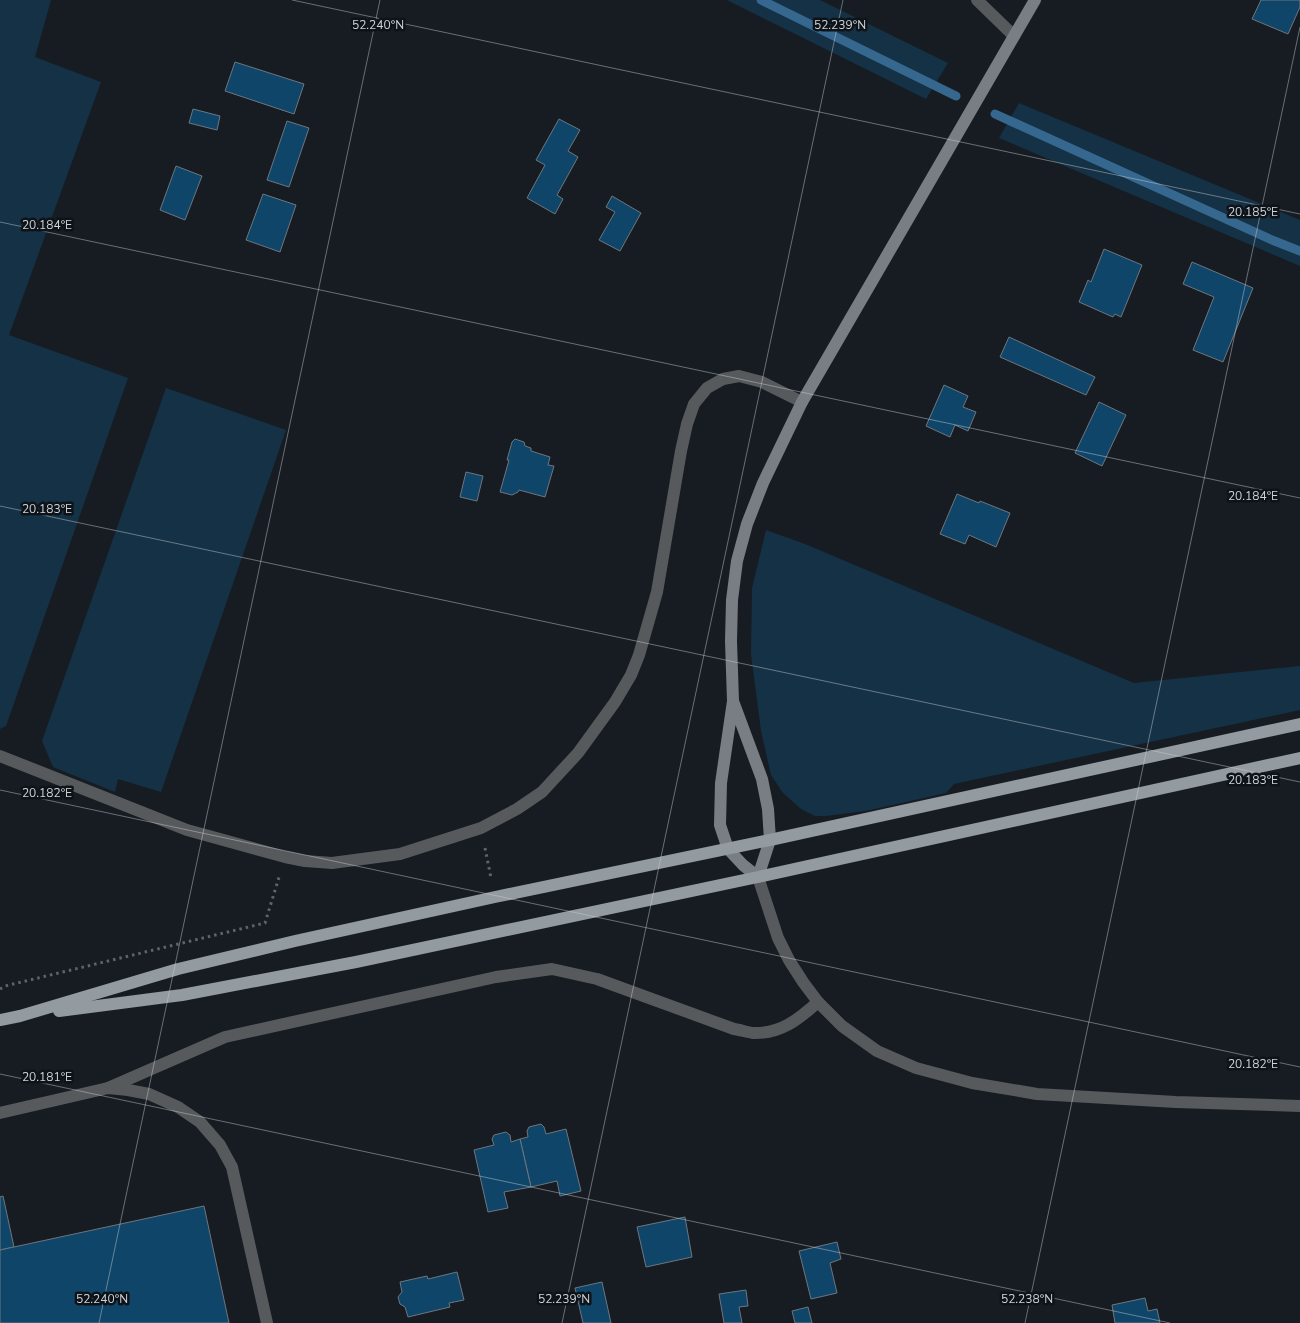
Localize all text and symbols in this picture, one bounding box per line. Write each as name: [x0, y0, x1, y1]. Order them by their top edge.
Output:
text: 52.240°N: [352, 17, 404, 33]
text: 52.239°N: [814, 17, 866, 33]
text: 20.185°E: [1228, 204, 1278, 220]
text: 20.184°E: [22, 217, 72, 233]
text: 20.184°E: [1228, 488, 1278, 504]
text: 20.183°E: [22, 501, 72, 517]
text: 20.183°E: [1228, 772, 1278, 788]
text: 20.182°E: [22, 785, 72, 801]
text: 20.182°E: [1228, 1056, 1278, 1072]
text: 20.181°E: [22, 1069, 72, 1085]
text: 52.240°N: [76, 1291, 128, 1307]
text: 52.239°N: [538, 1291, 590, 1307]
text: 52.238°N: [1001, 1291, 1053, 1307]

